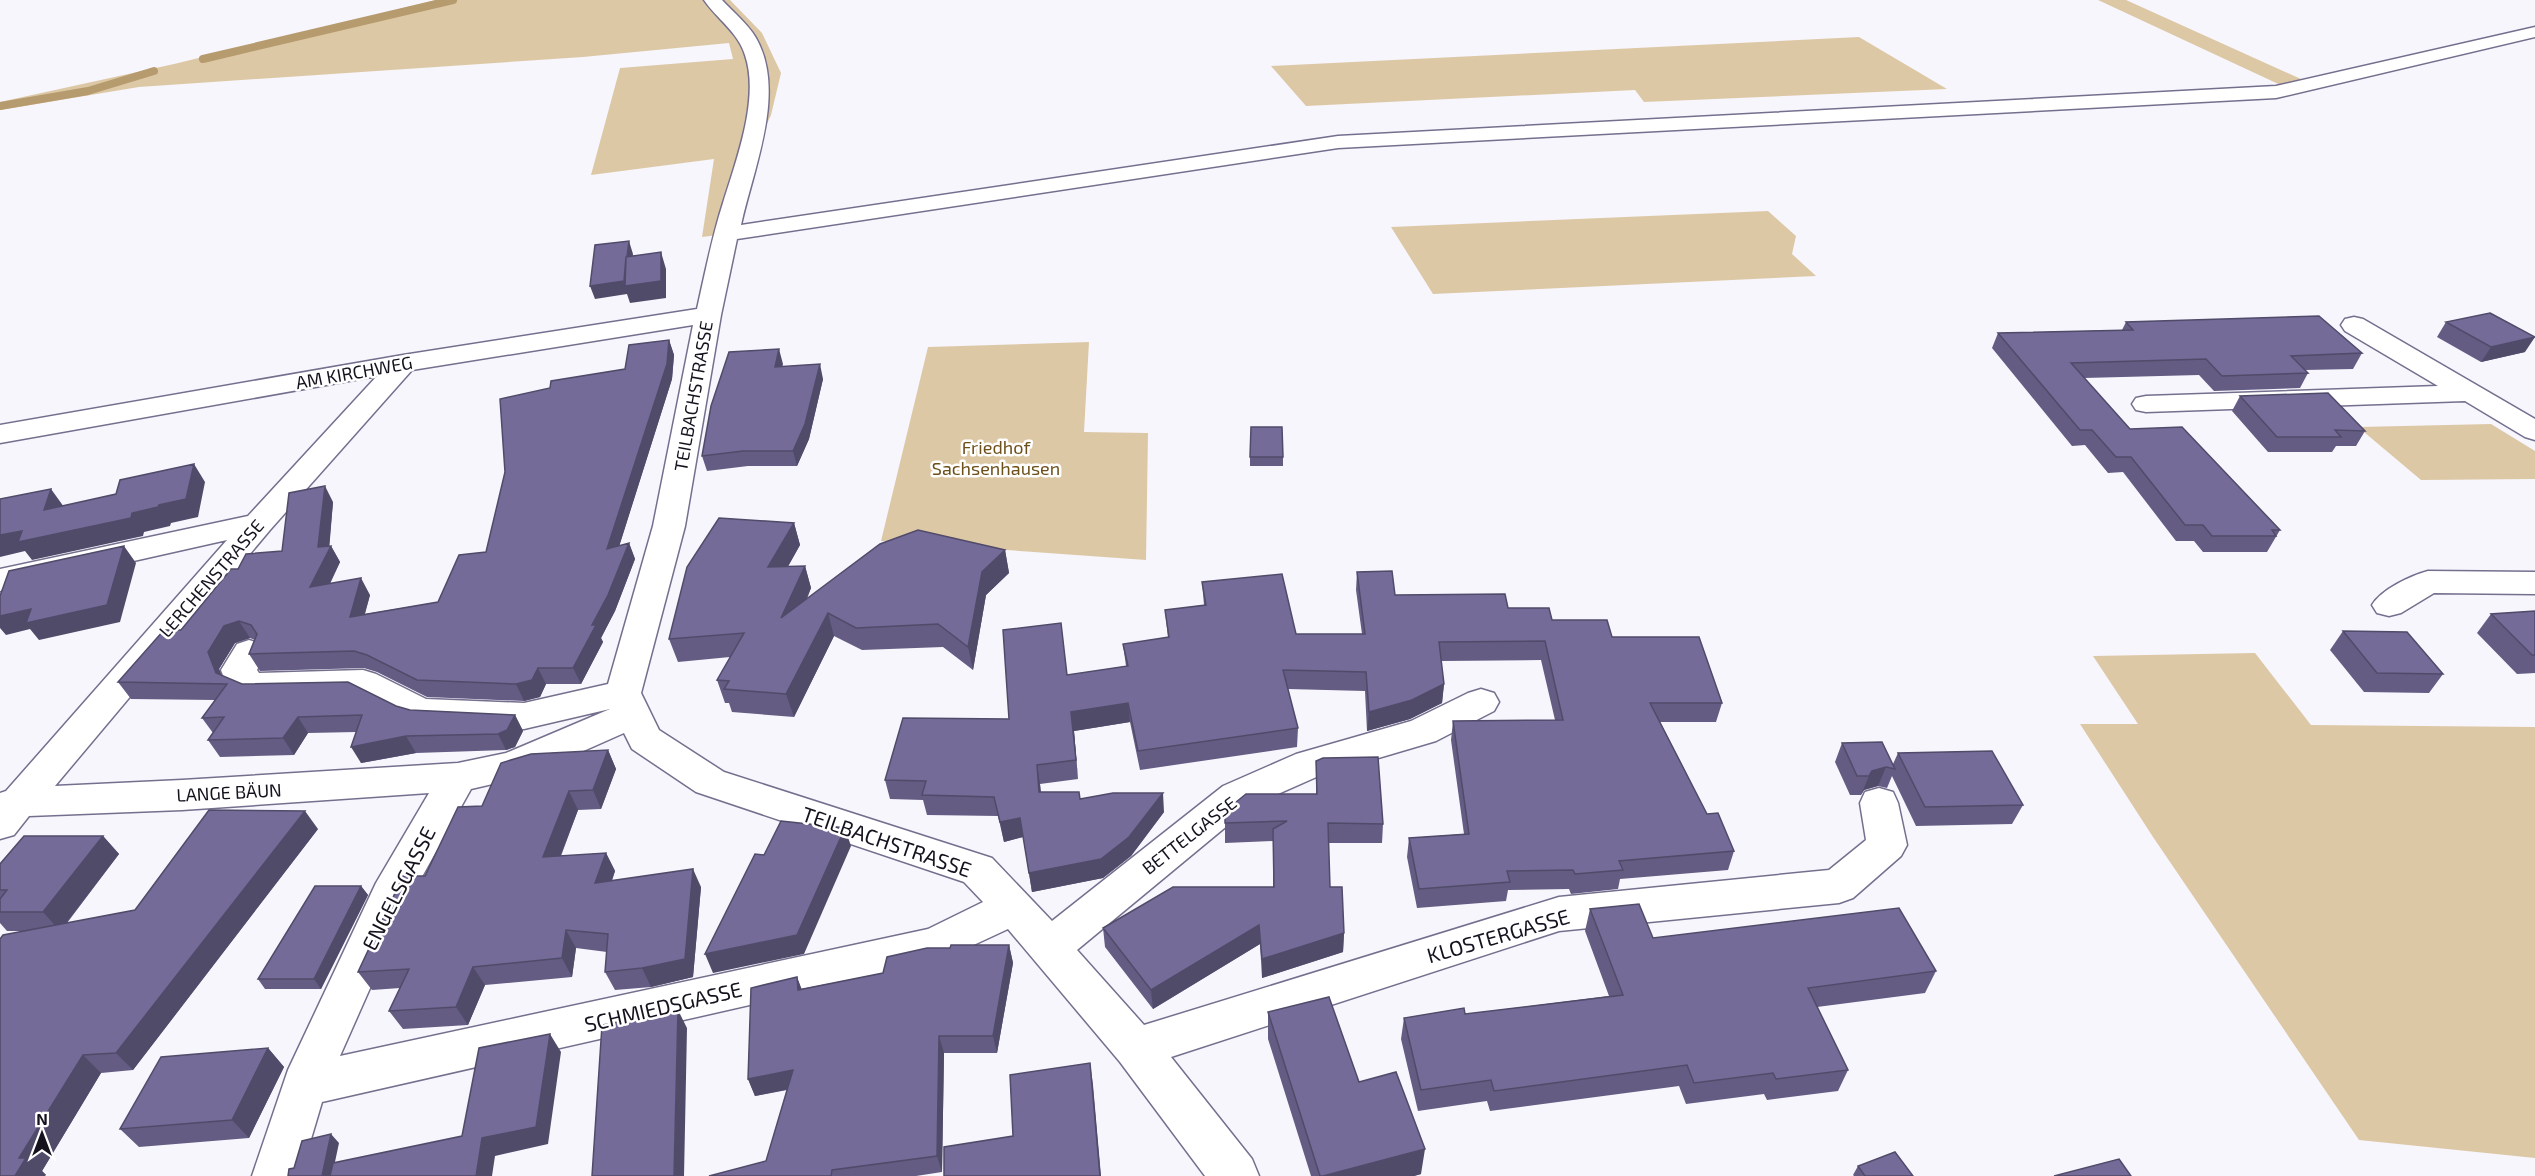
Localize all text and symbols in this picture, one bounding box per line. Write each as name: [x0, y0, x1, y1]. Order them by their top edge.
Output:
street label: TEILBACHSTRASSE: [669, 319, 717, 473]
street label: AM KIRCHWEG: [294, 351, 414, 393]
park label: Friedhof Sachsenhausen: [932, 436, 1060, 479]
street label: LERCHENSTRASSE: [154, 515, 268, 641]
street label: LANGE BÄUN: [176, 778, 282, 806]
street label: BETTELGASSE: [1137, 791, 1241, 879]
street label: TEILBACHSTRASSE: [799, 800, 975, 882]
street label: ENGELSGASSE: [356, 822, 440, 954]
street label: KLOSTERGASSE: [1424, 903, 1572, 967]
street label: SCHMIEDSGASSE: [582, 976, 744, 1036]
north arrow: [12, 1104, 72, 1164]
text: N: [36, 1109, 48, 1128]

